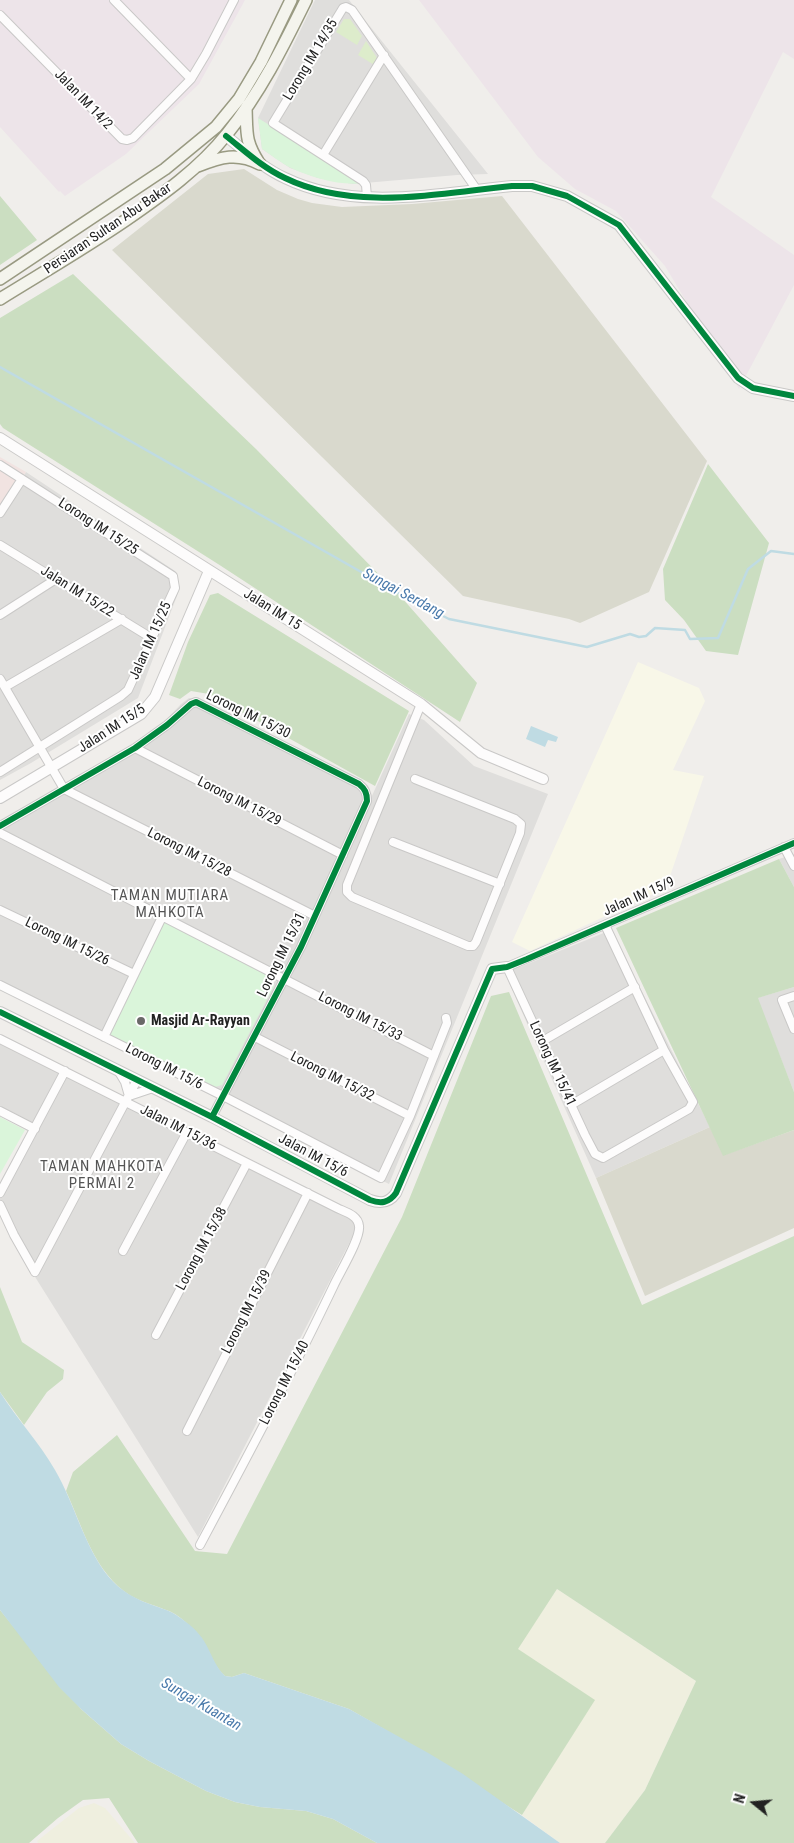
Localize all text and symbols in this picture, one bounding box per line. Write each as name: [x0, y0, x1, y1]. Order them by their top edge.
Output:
street label: Lorong IM 14/35: [280, 16, 342, 104]
street label: Jalan IM 14/2: [50, 67, 116, 133]
street label: Persiaran Sultan Abu Bakar: [41, 180, 175, 278]
street label: Lorong IM 15/25: [55, 495, 141, 559]
street label: Jalan IM 15/22: [37, 563, 117, 621]
water label: Sungai Serdang: [359, 565, 447, 623]
street label: Jalan IM 15: [240, 586, 304, 634]
street label: Jalan IM 15/25: [126, 599, 176, 683]
street label: Lorong IM 15/30: [203, 687, 293, 743]
street label: Jalan IM 15/5: [75, 701, 149, 757]
street label: Lorong IM 15/29: [194, 774, 284, 830]
street label: Lorong IM 15/28: [144, 825, 234, 881]
street label: Jalan IM 15/9: [601, 874, 677, 920]
district label: TAMAN MUTIARA MAHKOTA: [109, 887, 231, 922]
street label: Lorong IM 15/31: [254, 910, 310, 1000]
street label: Lorong IM 15/26: [22, 914, 112, 970]
street label: Lorong IM 15/33: [315, 989, 405, 1045]
place label: Masjid Ar-Rayyan: [151, 1013, 250, 1029]
marker: Masjid Ar-Rayyan: [135, 1015, 147, 1027]
street label: Lorong IM 15/41: [525, 1019, 579, 1109]
street label: Lorong IM 15/6: [122, 1040, 206, 1094]
street label: Lorong IM 15/32: [287, 1049, 377, 1105]
street label: Jalan IM 15/36: [137, 1102, 219, 1154]
street label: Jalan IM 15/6: [275, 1131, 351, 1181]
district label: TAMAN MAHKOTA PERMAI 2: [38, 1158, 166, 1193]
street label: Lorong IM 15/38: [173, 1204, 231, 1294]
street label: Lorong IM 15/39: [219, 1267, 275, 1357]
street label: Lorong IM 15/40: [257, 1338, 313, 1428]
water label: Sungai Kuantan: [158, 1675, 244, 1735]
north arrow: [729, 1778, 779, 1828]
text: N: [731, 1792, 749, 1805]

